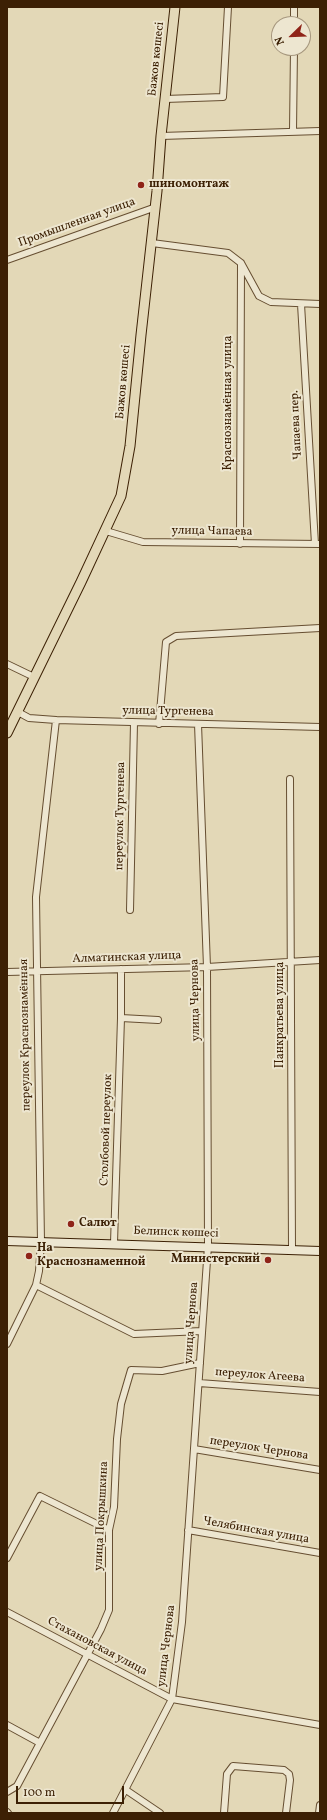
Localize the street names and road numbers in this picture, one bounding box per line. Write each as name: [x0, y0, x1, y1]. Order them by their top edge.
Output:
street label: Бажов көшесі: [146, 21, 168, 97]
street label: Промышленная улица: [16, 195, 138, 251]
street label: Краснознамённая улица: [222, 335, 236, 471]
street label: Бажов көшесі: [114, 344, 134, 420]
street label: Чапаева пер.: [288, 390, 306, 460]
street label: улица Чапаева: [171, 524, 253, 540]
street label: улица Тургенева: [122, 704, 214, 720]
street label: переулок Тургенева: [113, 762, 129, 870]
street label: Алматинская улица: [72, 949, 182, 967]
street label: переулок Краснознамённая: [17, 959, 35, 1111]
street label: улица Чернова: [188, 959, 204, 1041]
street label: Панкратьева улица: [274, 962, 288, 1068]
street label: Столбовой переулок: [98, 1074, 116, 1186]
street label: Белинск көшесі: [133, 1224, 219, 1242]
street label: улица Чернова: [182, 1281, 202, 1365]
street label: переулок Агеева: [215, 1366, 305, 1386]
street label: переулок Чернова: [209, 1434, 309, 1464]
street label: улица Покрышкина: [92, 1461, 112, 1571]
street label: Челябинская улица: [202, 1515, 310, 1547]
street label: улица Чернова: [155, 1604, 179, 1688]
street label: Стахановская улица: [45, 1615, 149, 1679]

